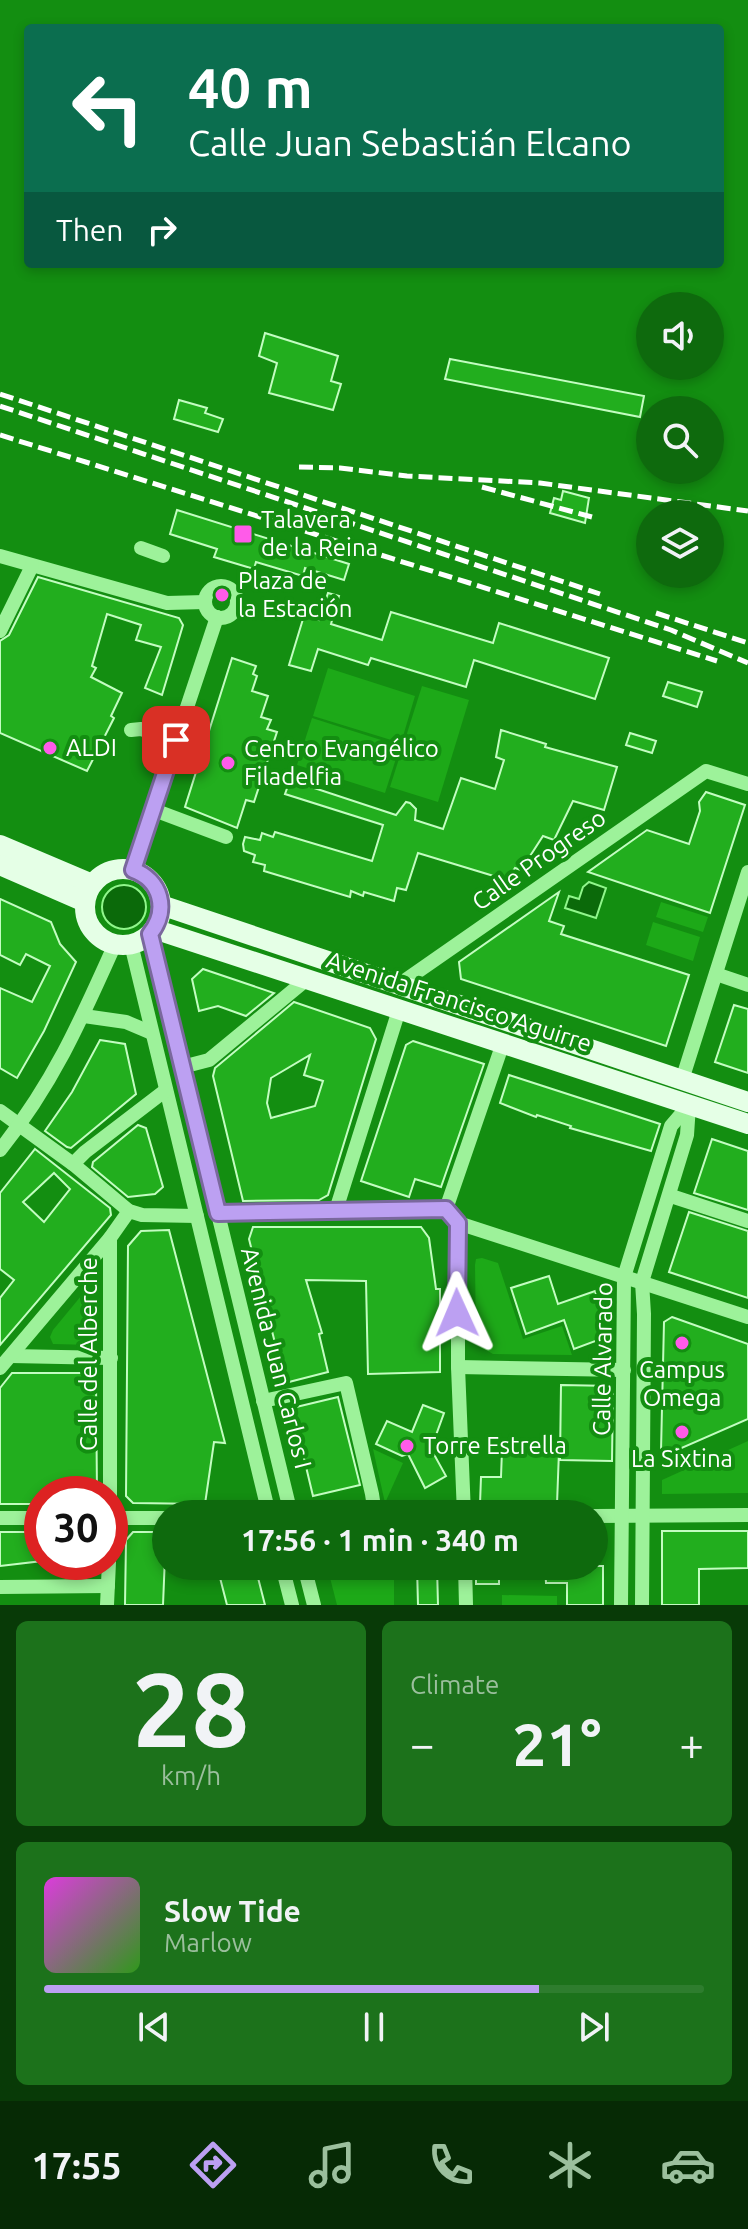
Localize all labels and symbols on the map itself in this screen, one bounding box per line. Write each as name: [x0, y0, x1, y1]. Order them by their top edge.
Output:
place label: Talavera de la Reina: [261, 506, 378, 561]
marker: Talavera de la Reina: [232, 523, 254, 545]
place label: Plaza de la Estación: [238, 567, 353, 622]
marker: Plaza de la Estación: [213, 586, 231, 604]
pin: [142, 706, 210, 774]
place label: ALDI: [66, 734, 117, 761]
place label: Centro Evangélico Filadelfia: [244, 735, 439, 790]
marker: ALDI: [41, 739, 59, 757]
marker: Centro Evangélico Filadelfia: [219, 754, 237, 772]
street label: Calle Progreso: [467, 804, 611, 916]
street label: Avenida Francisco Aguirre: [323, 946, 595, 1057]
street label: Avenida Juan Carlos I: [236, 1244, 317, 1471]
street label: Calle del Alberche: [75, 1257, 102, 1451]
position arrow: [415, 1271, 499, 1355]
street label: Calle Alvarado: [588, 1282, 617, 1436]
marker: Campus Omega: [673, 1334, 691, 1352]
place label: Campus Omega: [639, 1356, 725, 1411]
marker: La Sixtina: [673, 1423, 691, 1441]
place label: Torre Estrella: [423, 1432, 567, 1459]
marker: Torre Estrella: [398, 1437, 416, 1455]
place label: La Sixtina: [631, 1445, 733, 1472]
speed limit sign: 30: [24, 1476, 128, 1580]

